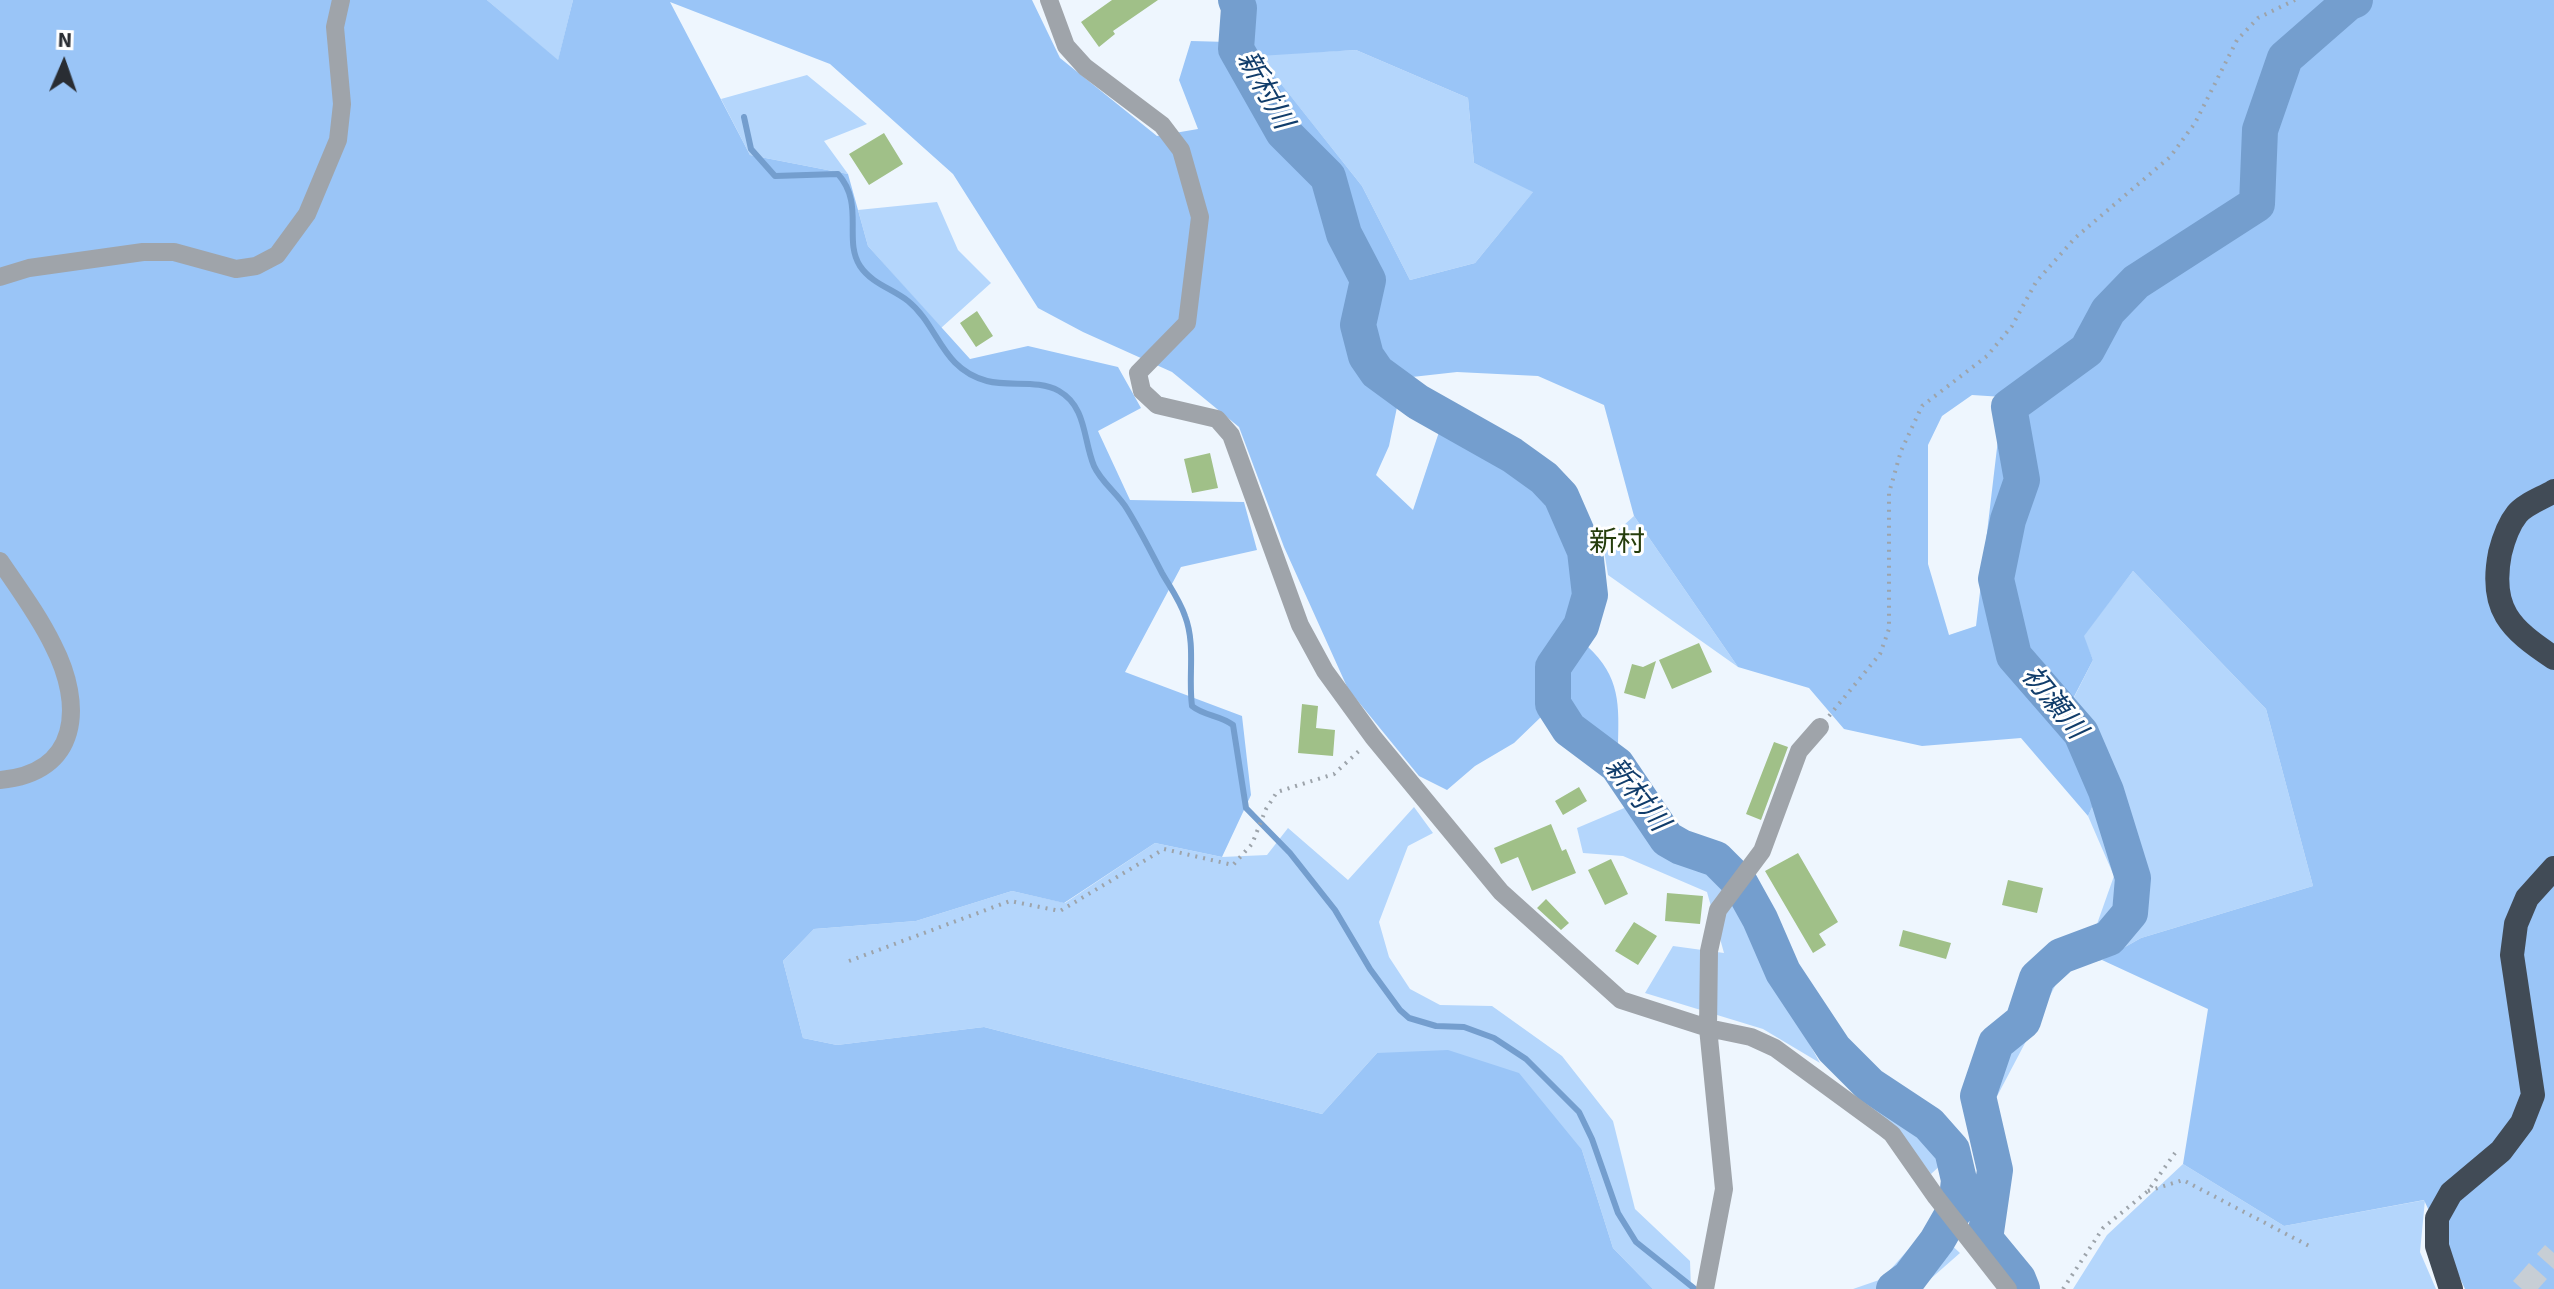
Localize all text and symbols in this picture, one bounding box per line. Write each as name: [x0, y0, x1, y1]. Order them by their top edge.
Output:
north arrow: [24, 24, 104, 104]
text: N: [57, 24, 73, 56]
water label: 新村川: [1228, 46, 1298, 136]
district label: 新村: [1589, 528, 1645, 562]
water label: 初瀬川: [2013, 661, 2091, 747]
water label: 新村川: [1596, 753, 1674, 839]

